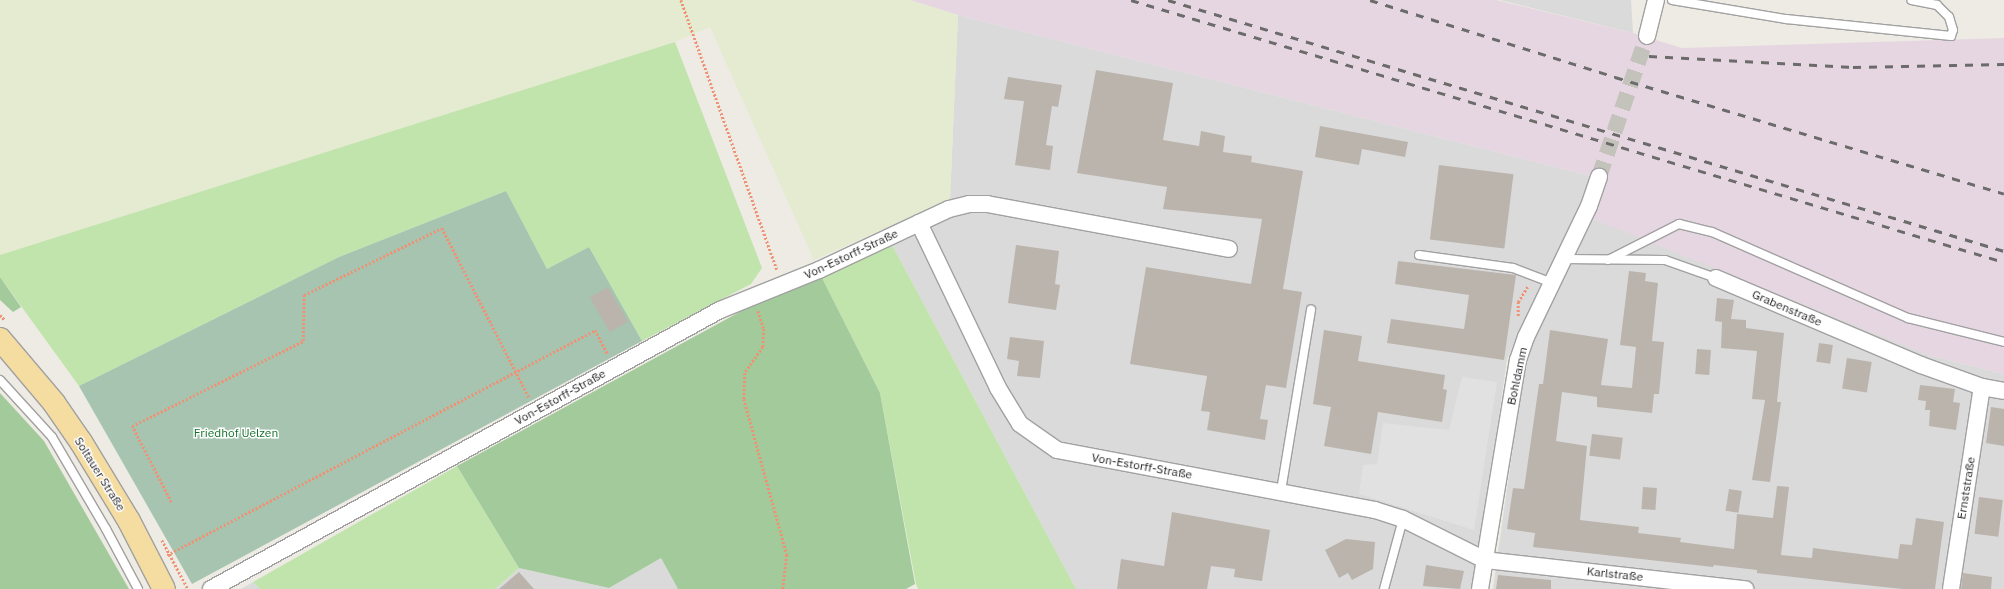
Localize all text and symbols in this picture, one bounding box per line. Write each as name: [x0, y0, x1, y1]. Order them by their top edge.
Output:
street label: Von-Estorff-Straße: [802, 226, 900, 282]
street label: Grabenstraße: [1750, 287, 1824, 329]
street label: Bohldamm: [1504, 346, 1530, 406]
street label: Von-Estorff-Straße: [512, 366, 608, 428]
park label: Friedhof Uelzen: [194, 426, 278, 440]
street label: Soltauer Straße: [72, 434, 128, 514]
street label: Von-Estorff-Straße: [1091, 450, 1193, 482]
street label: Ernststraße: [1954, 456, 1978, 520]
street label: Karlstraße: [1586, 564, 1644, 584]

